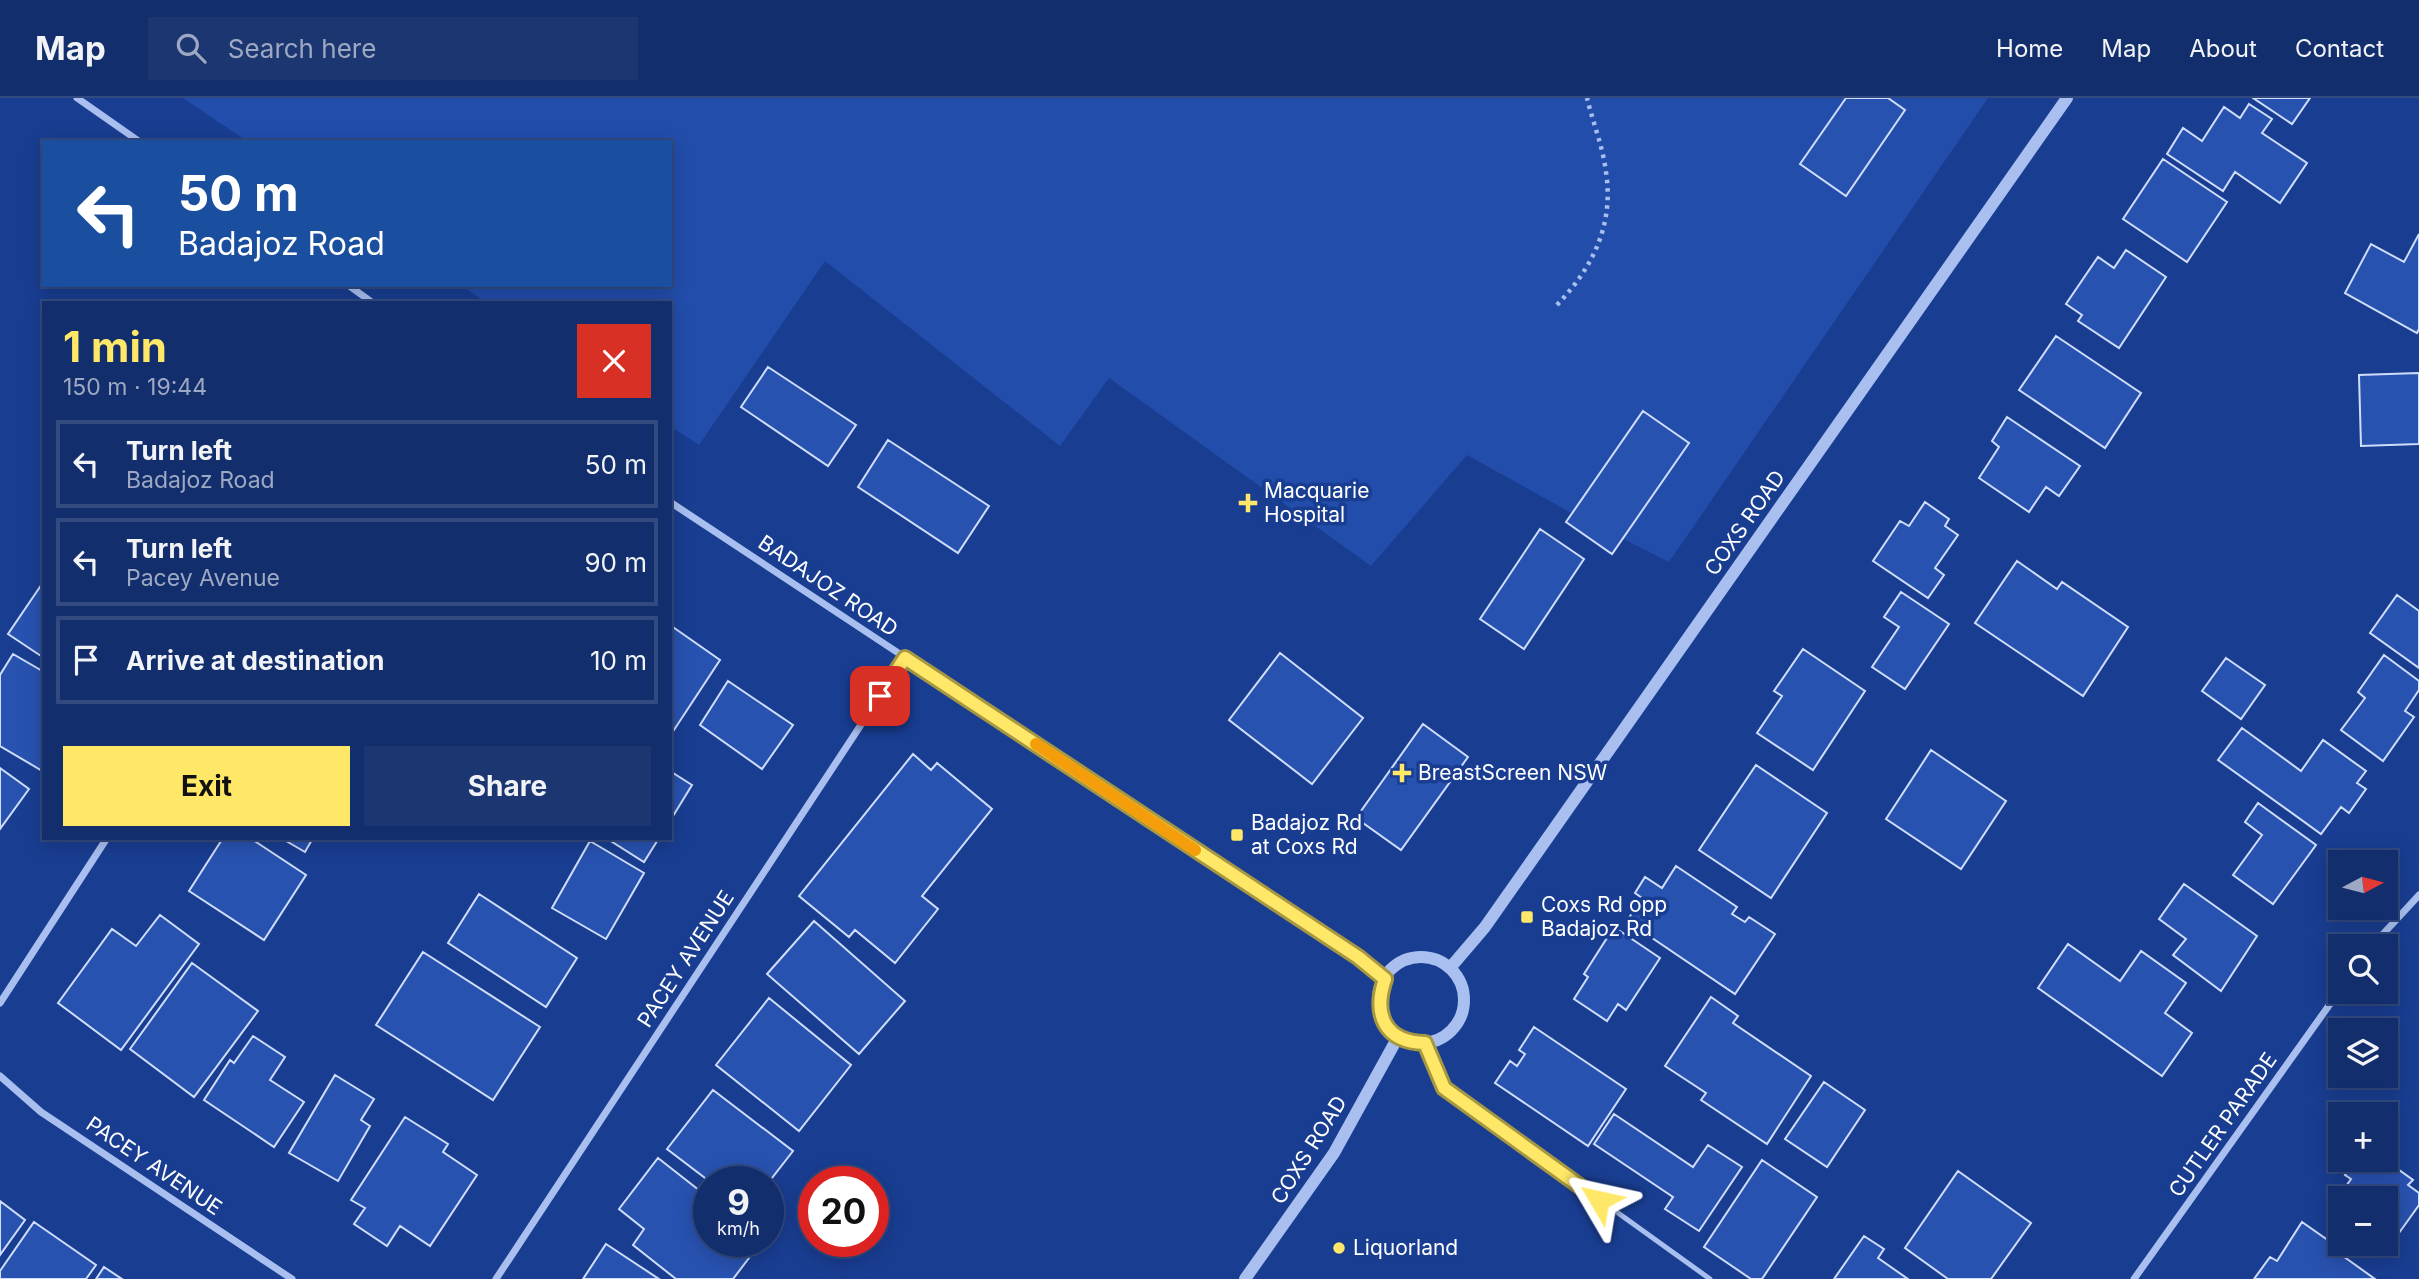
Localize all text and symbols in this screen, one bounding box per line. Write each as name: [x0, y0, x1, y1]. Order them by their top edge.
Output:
search box: [148, 17, 638, 80]
text: Map: [35, 28, 106, 68]
icon: search: [172, 29, 210, 67]
text: Search here: [228, 33, 376, 64]
text: Home: [1996, 34, 2063, 63]
text: Map: [2101, 34, 2151, 63]
text: About: [2189, 34, 2257, 63]
text: Contact: [2295, 34, 2384, 63]
text: 50 m: [178, 164, 299, 223]
icon: left: [63, 168, 154, 259]
text: Badajoz Road: [178, 224, 385, 263]
text: 1 min: [63, 321, 167, 372]
button: close: [577, 324, 651, 398]
text: 150 m · 19:44: [63, 373, 207, 401]
text: Turn left: [126, 435, 232, 466]
icon: left: [67, 445, 105, 483]
text: 50 m: [585, 449, 647, 480]
street label: COXS ROAD: [1699, 465, 1790, 580]
text: Badajoz Road: [126, 466, 275, 494]
place label: Macquarie Hospital: [1264, 478, 1369, 527]
marker: Macquarie Hospital: [1238, 493, 1258, 513]
street label: BADAJOZ ROAD: [754, 530, 903, 641]
text: Turn left: [126, 533, 232, 564]
icon: left: [67, 543, 105, 581]
text: 90 m: [584, 547, 647, 578]
text: Pacey Avenue: [126, 564, 280, 592]
icon: arrive: [67, 641, 105, 679]
text: Arrive at destination: [126, 645, 385, 676]
text: 10 m: [590, 645, 647, 676]
pin: [850, 666, 910, 726]
icon: arrive: [861, 677, 899, 715]
button: Exit: [63, 746, 350, 826]
button: Share: [364, 746, 651, 826]
place label: BreastScreen NSW: [1418, 760, 1608, 785]
marker: BreastScreen NSW: [1392, 763, 1412, 783]
place label: Badajoz Rd at Coxs Rd: [1251, 810, 1362, 859]
marker: Badajoz Rd at Coxs Rd: [1229, 827, 1245, 843]
north arrow: [2328, 850, 2398, 920]
map controls: [2328, 850, 2398, 1256]
street label: PACEY AVENUE: [632, 886, 739, 1032]
place label: Coxs Rd opp Badajoz Rd: [1541, 892, 1667, 941]
marker: Coxs Rd opp Badajoz Rd: [1519, 909, 1535, 925]
button: search: [2328, 934, 2398, 1004]
button: layers: [2328, 1018, 2398, 1088]
street label: CUTLER PARADE: [2163, 1048, 2282, 1202]
street label: COXS ROAD: [1265, 1091, 1352, 1208]
button: +: [2328, 1102, 2398, 1172]
street label: PACEY AVENUE: [82, 1111, 227, 1220]
position arrow: [1562, 1163, 1636, 1237]
speed limit sign: 20: [798, 1166, 889, 1257]
text: 9: [727, 1181, 750, 1223]
button: −: [2328, 1186, 2398, 1256]
text: km/h: [717, 1218, 760, 1239]
place label: Liquorland: [1353, 1235, 1458, 1260]
marker: Liquorland: [1331, 1240, 1347, 1256]

